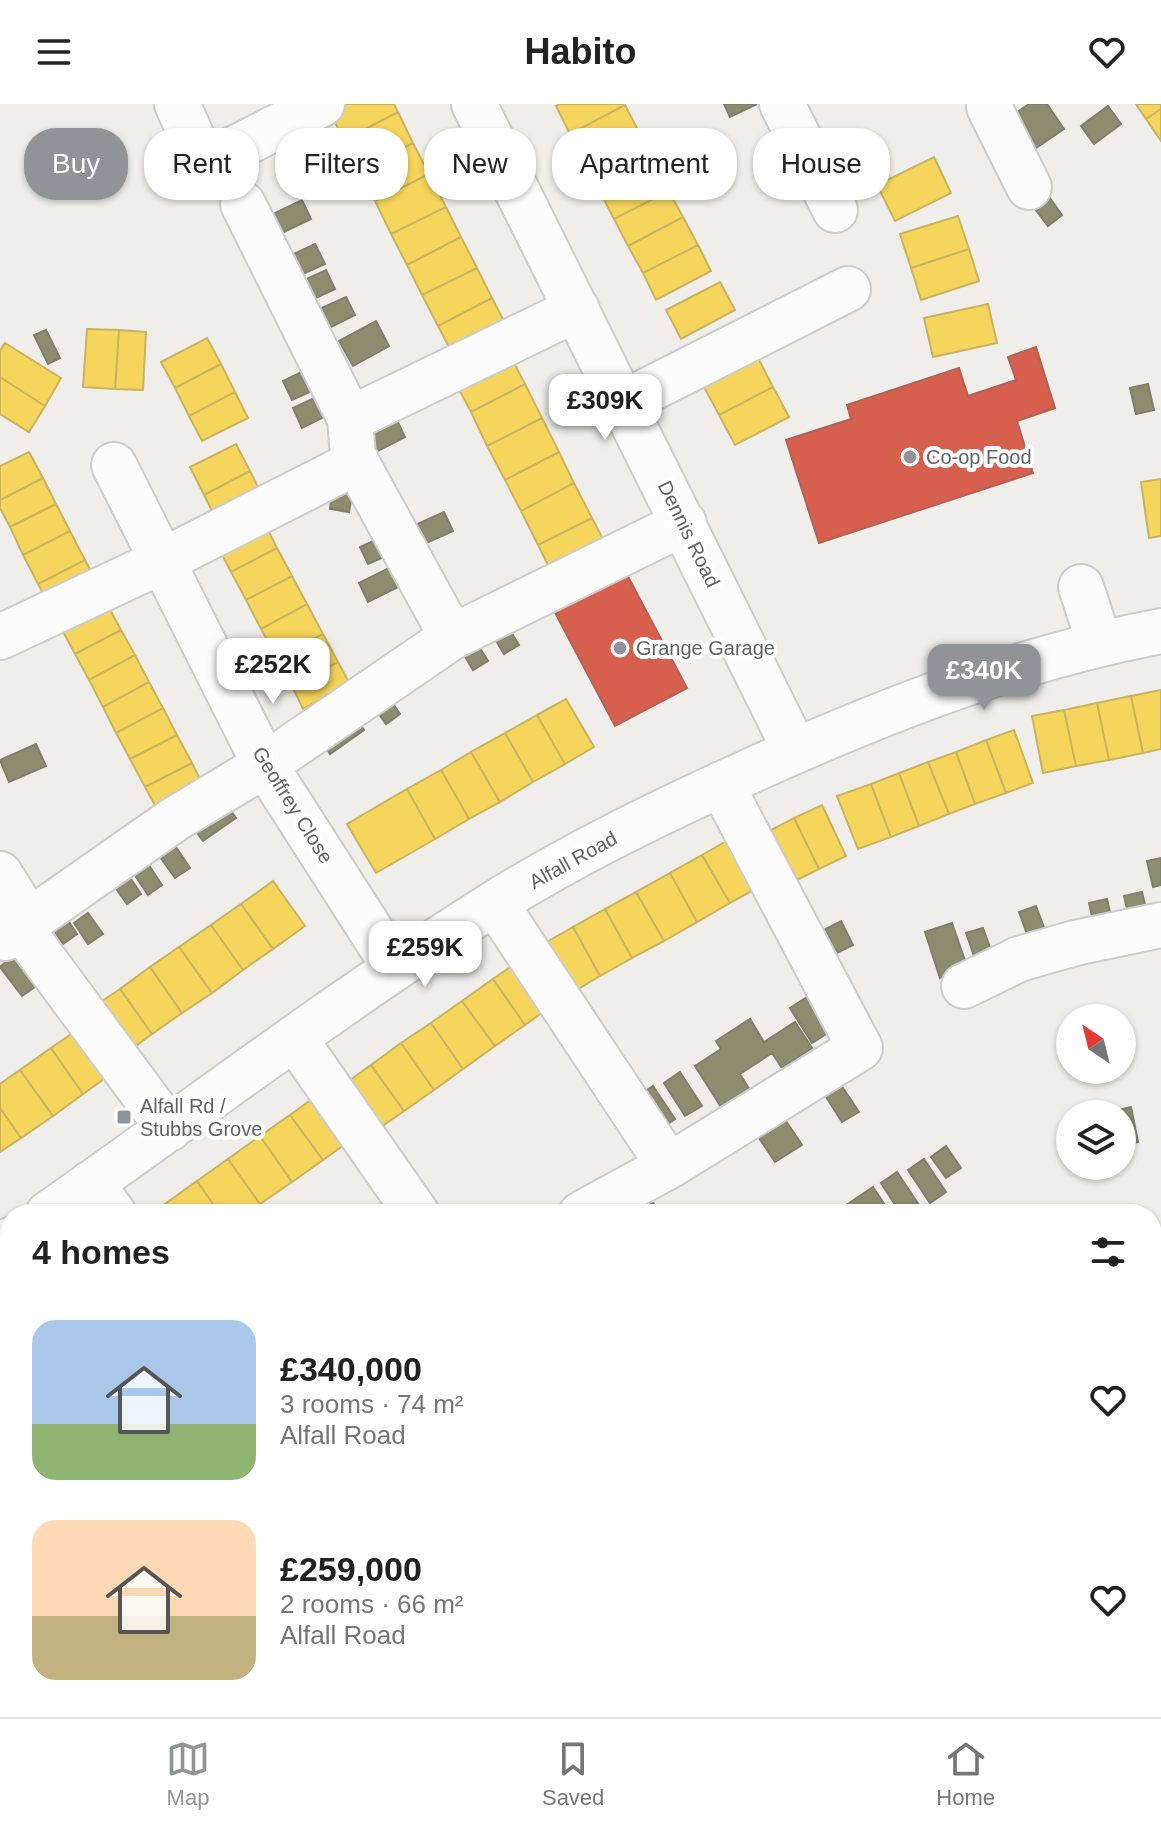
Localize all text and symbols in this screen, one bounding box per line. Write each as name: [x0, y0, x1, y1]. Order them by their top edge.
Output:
icon: menu: [32, 30, 76, 74]
icon: heart: [1085, 30, 1129, 74]
text: Habito: [525, 31, 637, 72]
chip: Buy: [24, 128, 128, 200]
chip: Rent: [144, 128, 259, 200]
chip: Filters: [275, 128, 408, 200]
chip: New: [424, 128, 536, 200]
chip: Apartment: [552, 128, 737, 200]
chip: House: [753, 128, 890, 200]
pin: £309K: [549, 374, 661, 442]
text: £309K: [567, 385, 643, 415]
place label: Co-op Food: [926, 446, 1032, 468]
marker: Co-op Food: [901, 448, 919, 466]
street label: Dennis Road: [654, 477, 724, 591]
place label: Grange Garage: [636, 637, 775, 659]
pin: £252K: [217, 638, 329, 706]
marker: Grange Garage: [611, 639, 629, 657]
pin: £340K: [928, 644, 1040, 712]
text: £252K: [235, 649, 311, 679]
text: £340K: [946, 655, 1022, 685]
street label: Geoffrey Close: [248, 743, 338, 867]
street label: Alfall Road: [525, 827, 621, 893]
pin: £259K: [369, 921, 481, 989]
text: £259K: [387, 932, 463, 962]
north arrow: [1056, 1004, 1136, 1084]
map controls: [1056, 1004, 1136, 1180]
place label: Alfall Rd / Stubbs Grove: [140, 1095, 262, 1140]
button: layers: [1056, 1100, 1136, 1180]
marker: Alfall Rd / Stubbs Grove: [115, 1108, 133, 1126]
icon: filters: [1086, 1230, 1130, 1274]
text: 4 homes: [32, 1233, 170, 1271]
text: £340,000: [280, 1350, 422, 1388]
icon: home: [96, 1352, 192, 1448]
icon: heart: [1086, 1378, 1130, 1422]
text: 3 rooms · 74 m²: [280, 1389, 464, 1419]
text: Alfall Road: [280, 1420, 406, 1450]
text: £259,000: [280, 1550, 422, 1588]
icon: home: [96, 1552, 192, 1648]
icon: heart: [1086, 1578, 1130, 1622]
text: 2 rooms · 66 m²: [280, 1589, 464, 1619]
text: Alfall Road: [280, 1620, 406, 1650]
tab: Map: [166, 1737, 210, 1811]
tab: Saved: [542, 1737, 604, 1811]
tab: Home: [936, 1737, 995, 1811]

